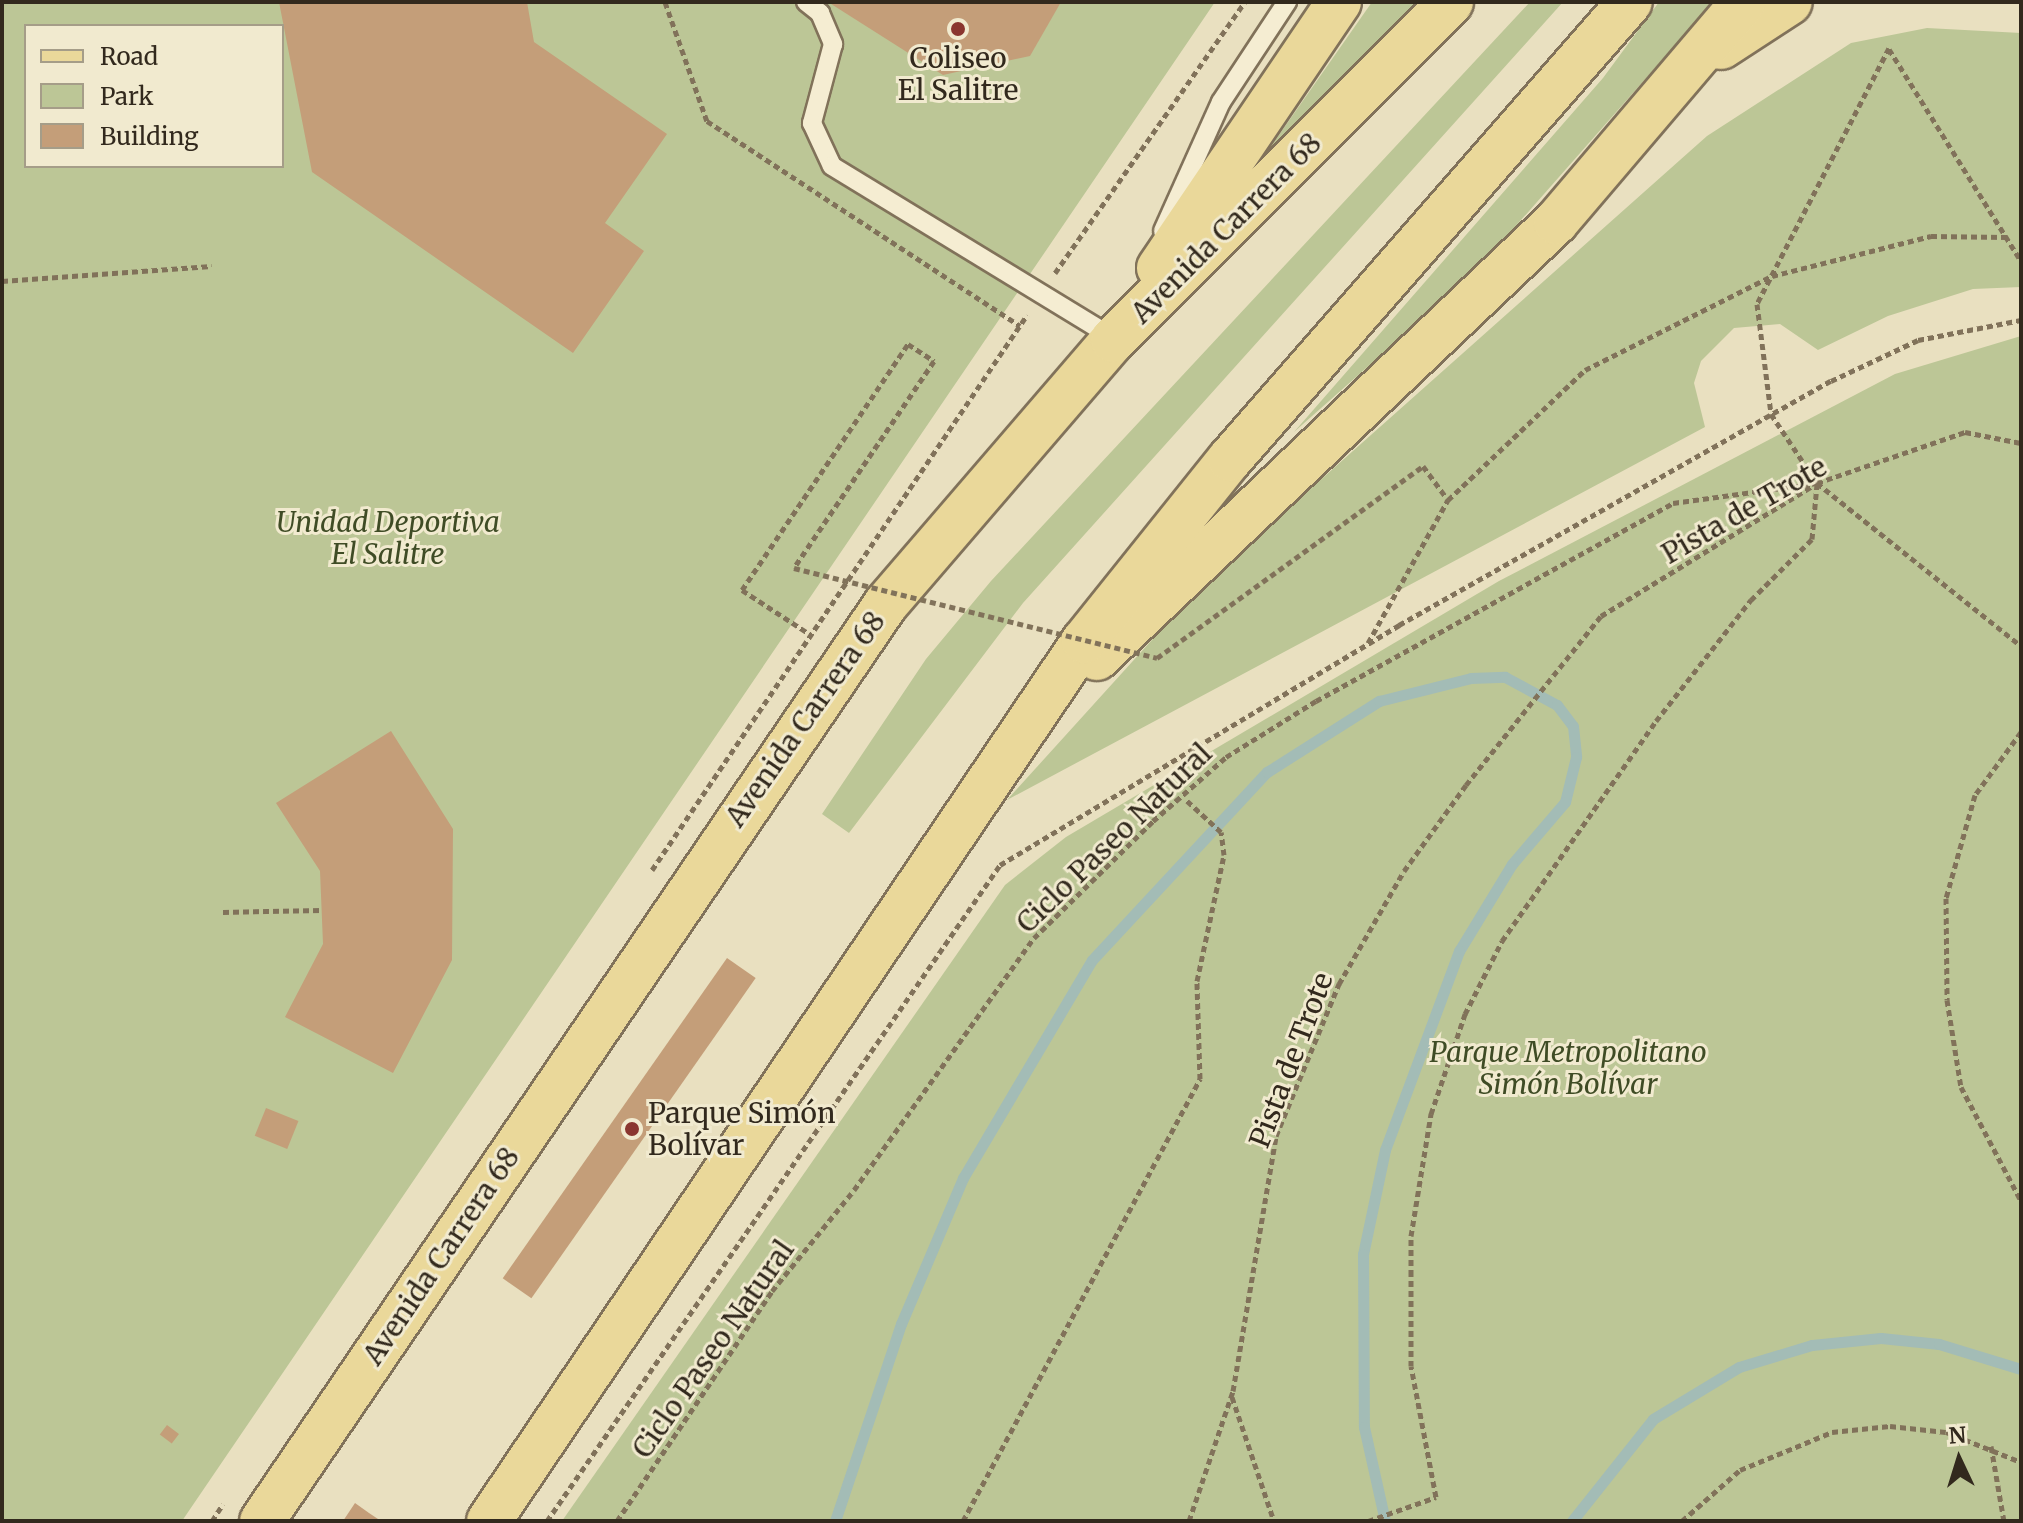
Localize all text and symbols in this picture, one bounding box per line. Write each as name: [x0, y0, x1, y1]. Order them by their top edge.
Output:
marker: Coliseo El Salitre: [949, 20, 967, 38]
legend: [24, 24, 284, 168]
text: Road: [100, 41, 158, 72]
place label: Coliseo El Salitre: [898, 41, 1018, 107]
text: Park: [100, 81, 153, 112]
text: Building: [100, 121, 199, 152]
street label: Avenida Carrera 68: [1124, 126, 1328, 330]
street label: Pista de Trote: [1656, 449, 1832, 571]
park label: Unidad Deportiva El Salitre: [276, 505, 500, 571]
street label: Avenida Carrera 68: [718, 605, 892, 833]
street label: Ciclo Paseo Natural: [1010, 736, 1218, 940]
street label: Pista de Trote: [1242, 968, 1340, 1152]
park label: Parque Metropolitano Simón Bolívar: [1429, 1035, 1707, 1101]
place label: Parque Simón Bolívar: [648, 1096, 836, 1162]
marker: Parque Simón Bolívar: [623, 1120, 641, 1138]
street label: Avenida Carrera 68: [356, 1141, 526, 1371]
street label: Ciclo Paseo Natural: [625, 1234, 801, 1464]
north arrow: [1919, 1419, 1999, 1499]
text: N: [1948, 1420, 1967, 1450]

